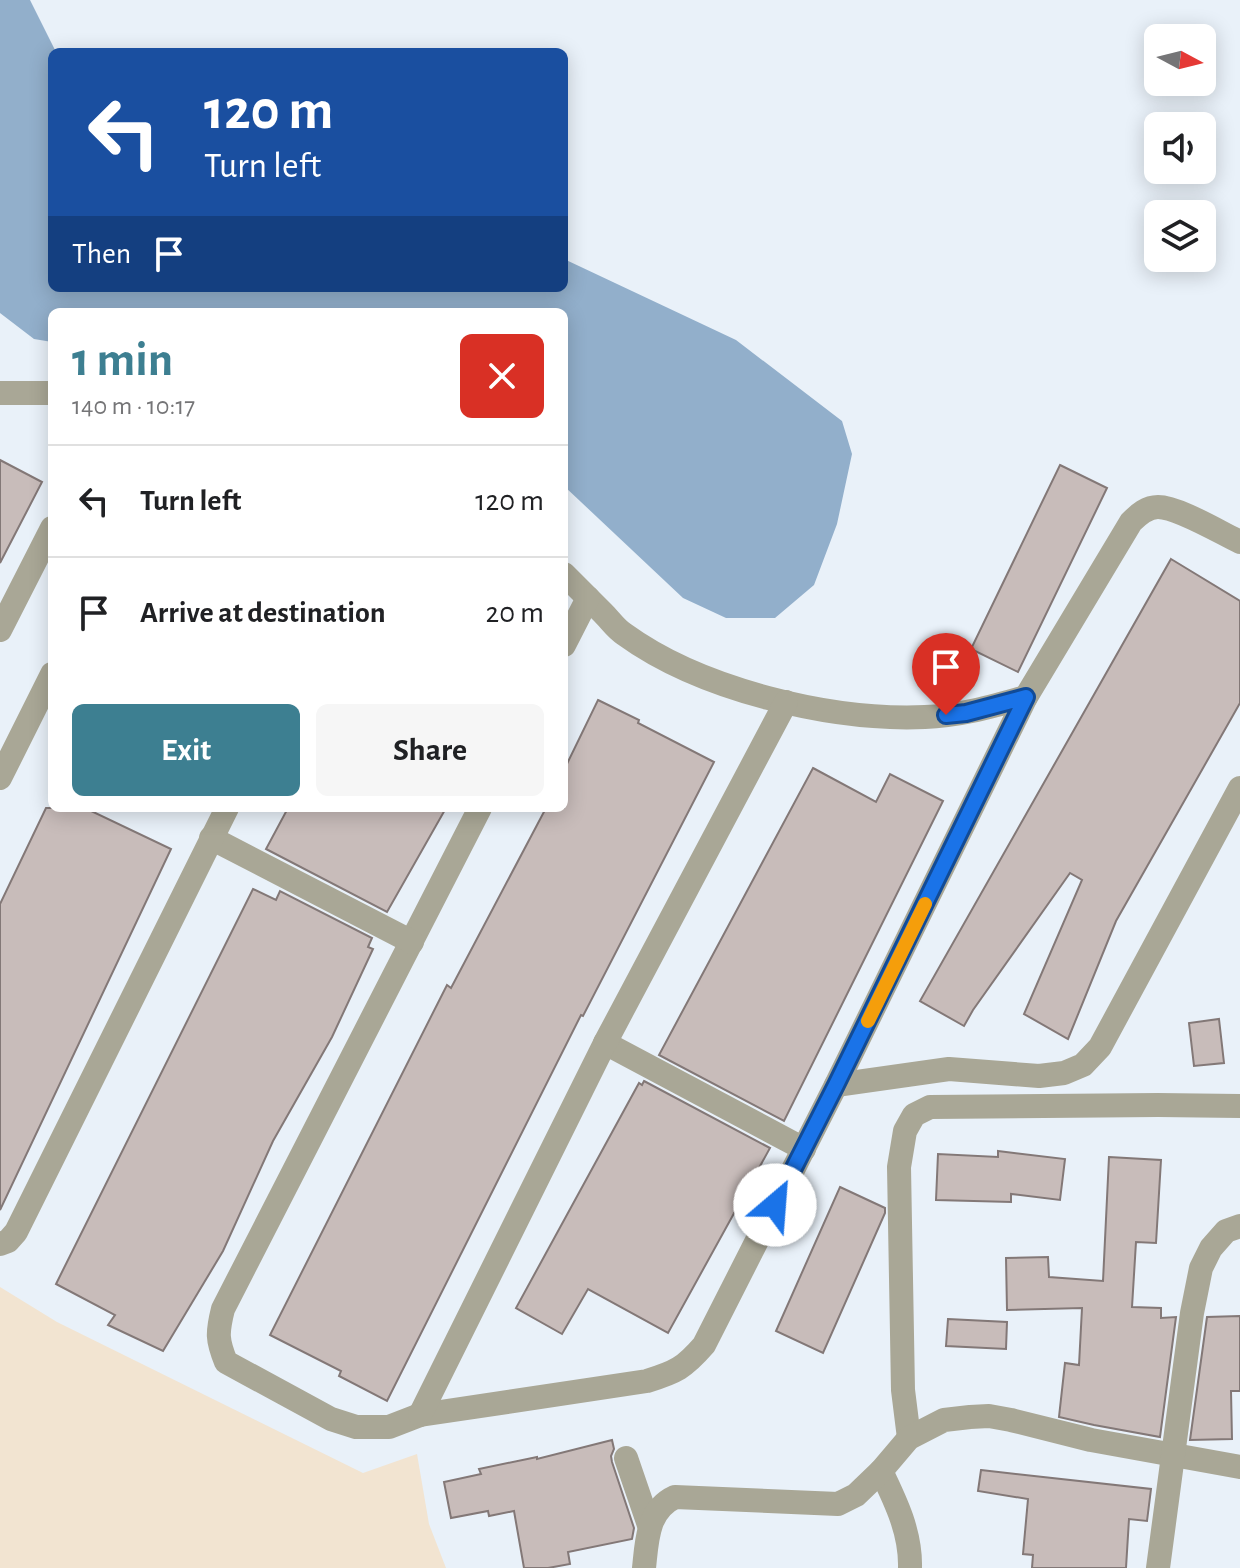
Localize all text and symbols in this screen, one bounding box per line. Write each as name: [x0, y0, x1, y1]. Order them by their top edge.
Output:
north arrow: [1144, 24, 1216, 96]
map controls: [1144, 24, 1216, 272]
icon: left: [72, 80, 176, 184]
text: 120 m: [204, 83, 333, 139]
button: sound: [1144, 112, 1216, 184]
text: Turn left: [204, 148, 321, 184]
button: layers: [1144, 200, 1216, 272]
icon: arrive: [147, 232, 191, 276]
text: Then: [72, 239, 131, 269]
button: close: [460, 334, 544, 418]
text: 1 min: [72, 337, 173, 385]
text: 140 m · 10:17: [72, 393, 195, 419]
icon: left: [72, 479, 116, 523]
text: Turn left: [140, 486, 241, 516]
text: 120 m: [475, 486, 544, 516]
icon: arrive: [72, 591, 116, 635]
text: Arrive at destination: [140, 598, 386, 628]
text: 20 m: [486, 598, 544, 628]
pin: [912, 633, 980, 715]
icon: arrive: [924, 645, 968, 689]
button: Exit: [72, 704, 300, 796]
button: Share: [316, 704, 544, 796]
position arrow: [733, 1163, 817, 1247]

